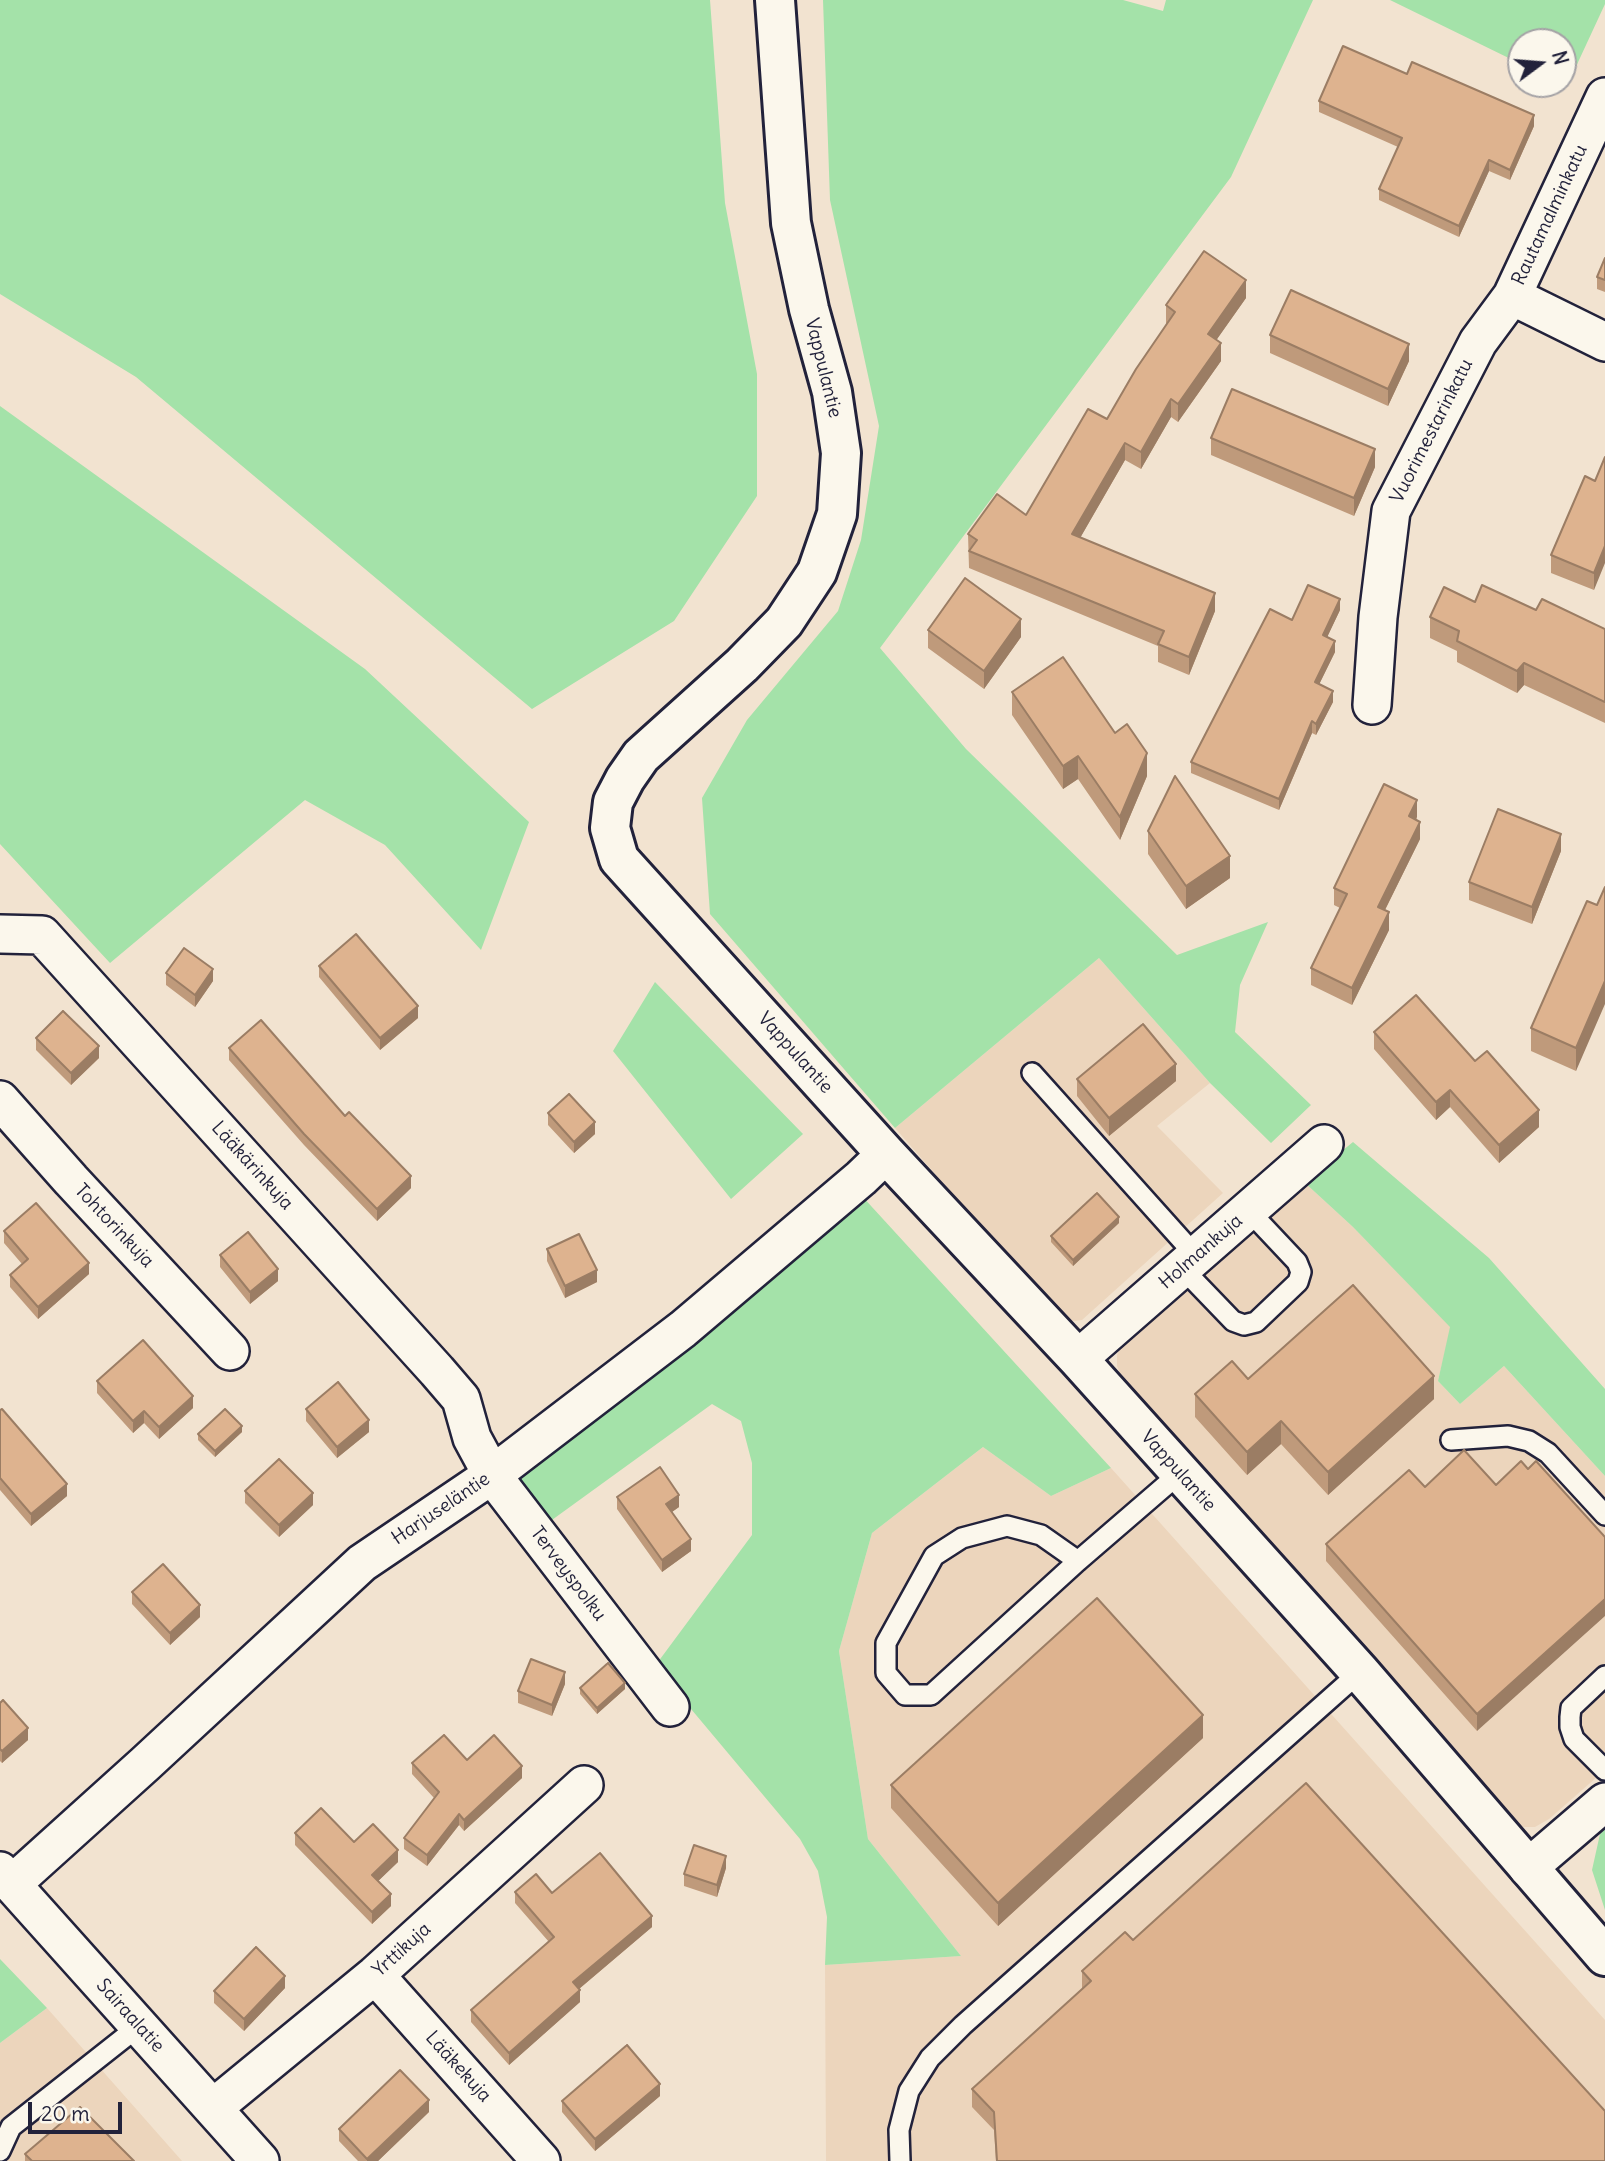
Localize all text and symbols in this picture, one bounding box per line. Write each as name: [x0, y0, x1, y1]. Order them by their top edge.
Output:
north arrow: [1507, 28, 1577, 98]
text: N: [1547, 48, 1574, 67]
street label: Rautamalminkatu: [1507, 141, 1593, 289]
street label: Vappulantie: [800, 316, 846, 420]
street label: Vuorimestarinkatu: [1386, 355, 1478, 507]
street label: Vappulantie: [753, 1008, 837, 1098]
street label: Lääkärinkuja: [206, 1117, 298, 1215]
street label: Tohtorinkuja: [69, 1179, 159, 1273]
street label: Holmankuja: [1155, 1210, 1247, 1294]
street label: Vappulantie: [1136, 1426, 1220, 1516]
street label: Harjuseläntie: [388, 1468, 494, 1550]
street label: Terveyspolku: [525, 1522, 611, 1626]
street label: Yrttikuja: [368, 1918, 436, 1982]
street label: Sairaalatie: [91, 1975, 169, 2057]
street label: Lääkekuja: [420, 2027, 496, 2107]
scale bar: [32, 2088, 126, 2132]
text: 20 m: [41, 2100, 90, 2127]

